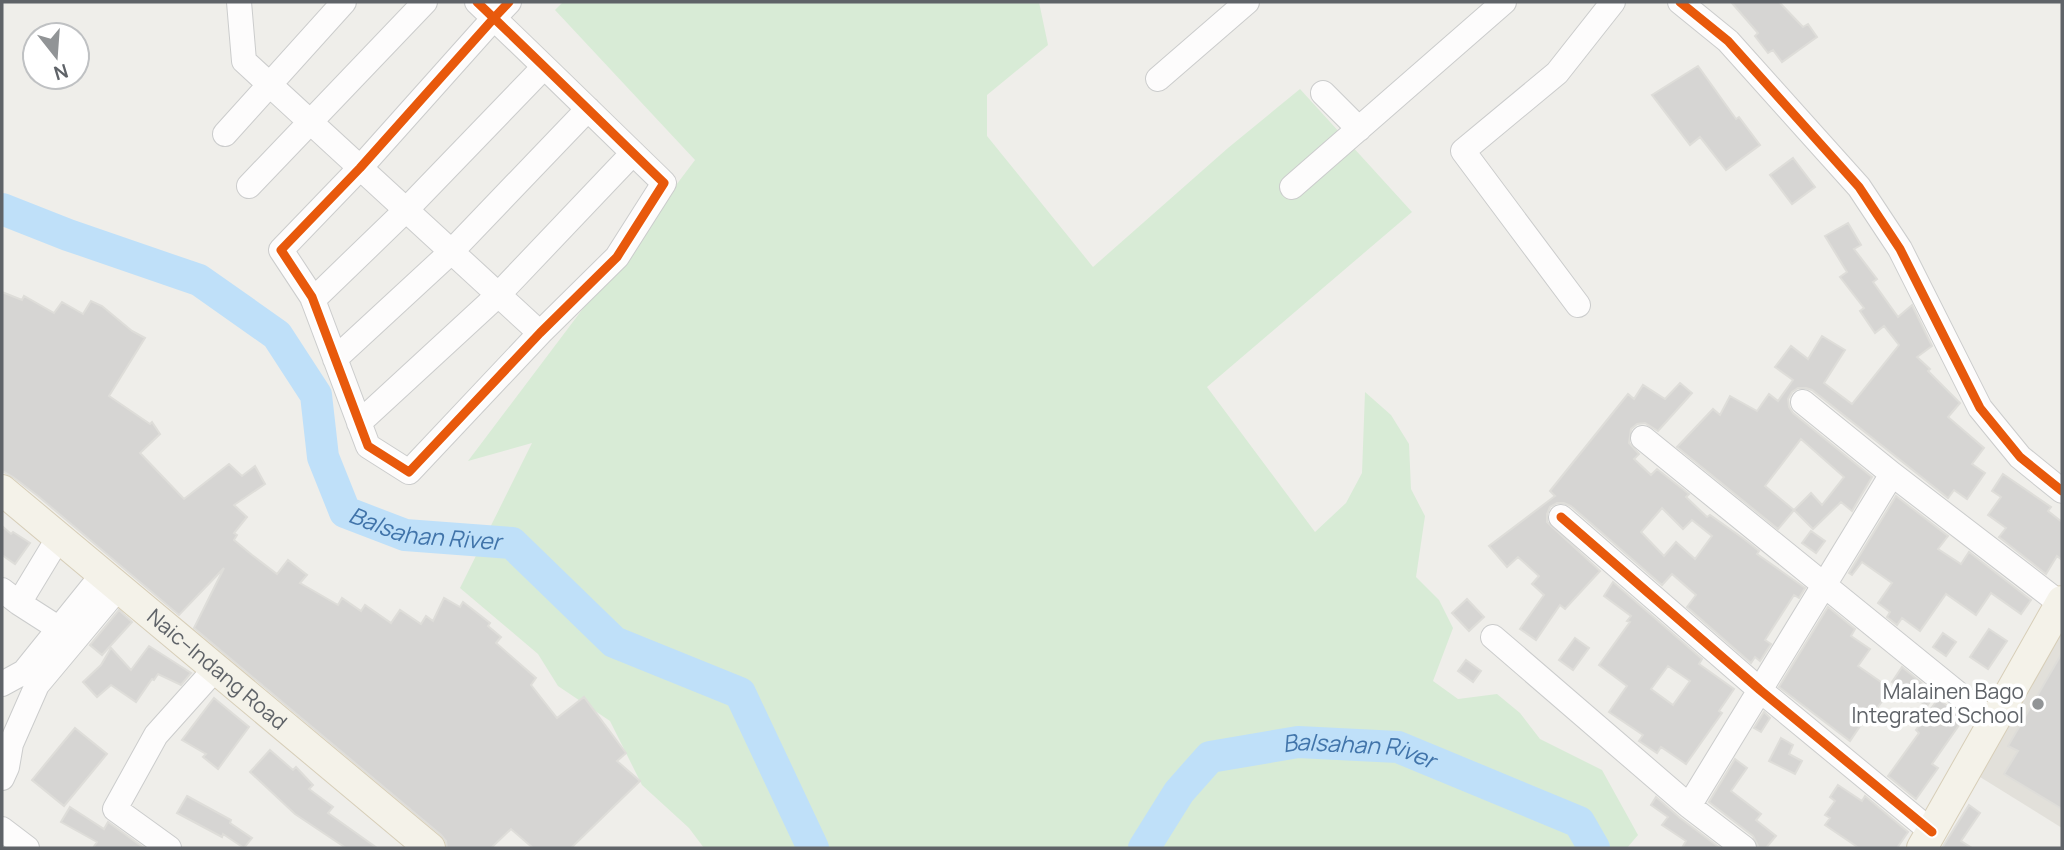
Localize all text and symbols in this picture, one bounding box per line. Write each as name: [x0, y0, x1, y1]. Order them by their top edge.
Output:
north arrow: [21, 21, 91, 91]
text: N: [51, 58, 71, 87]
water label: Balsahan River: [345, 498, 505, 557]
street label: Naic–Indang Road: [142, 602, 293, 736]
place label: Malainen Bago Integrated School: [1851, 677, 2024, 729]
marker: Malainen Bago Integrated School: [2030, 696, 2046, 712]
water label: Balsahan River: [1280, 725, 1443, 777]

